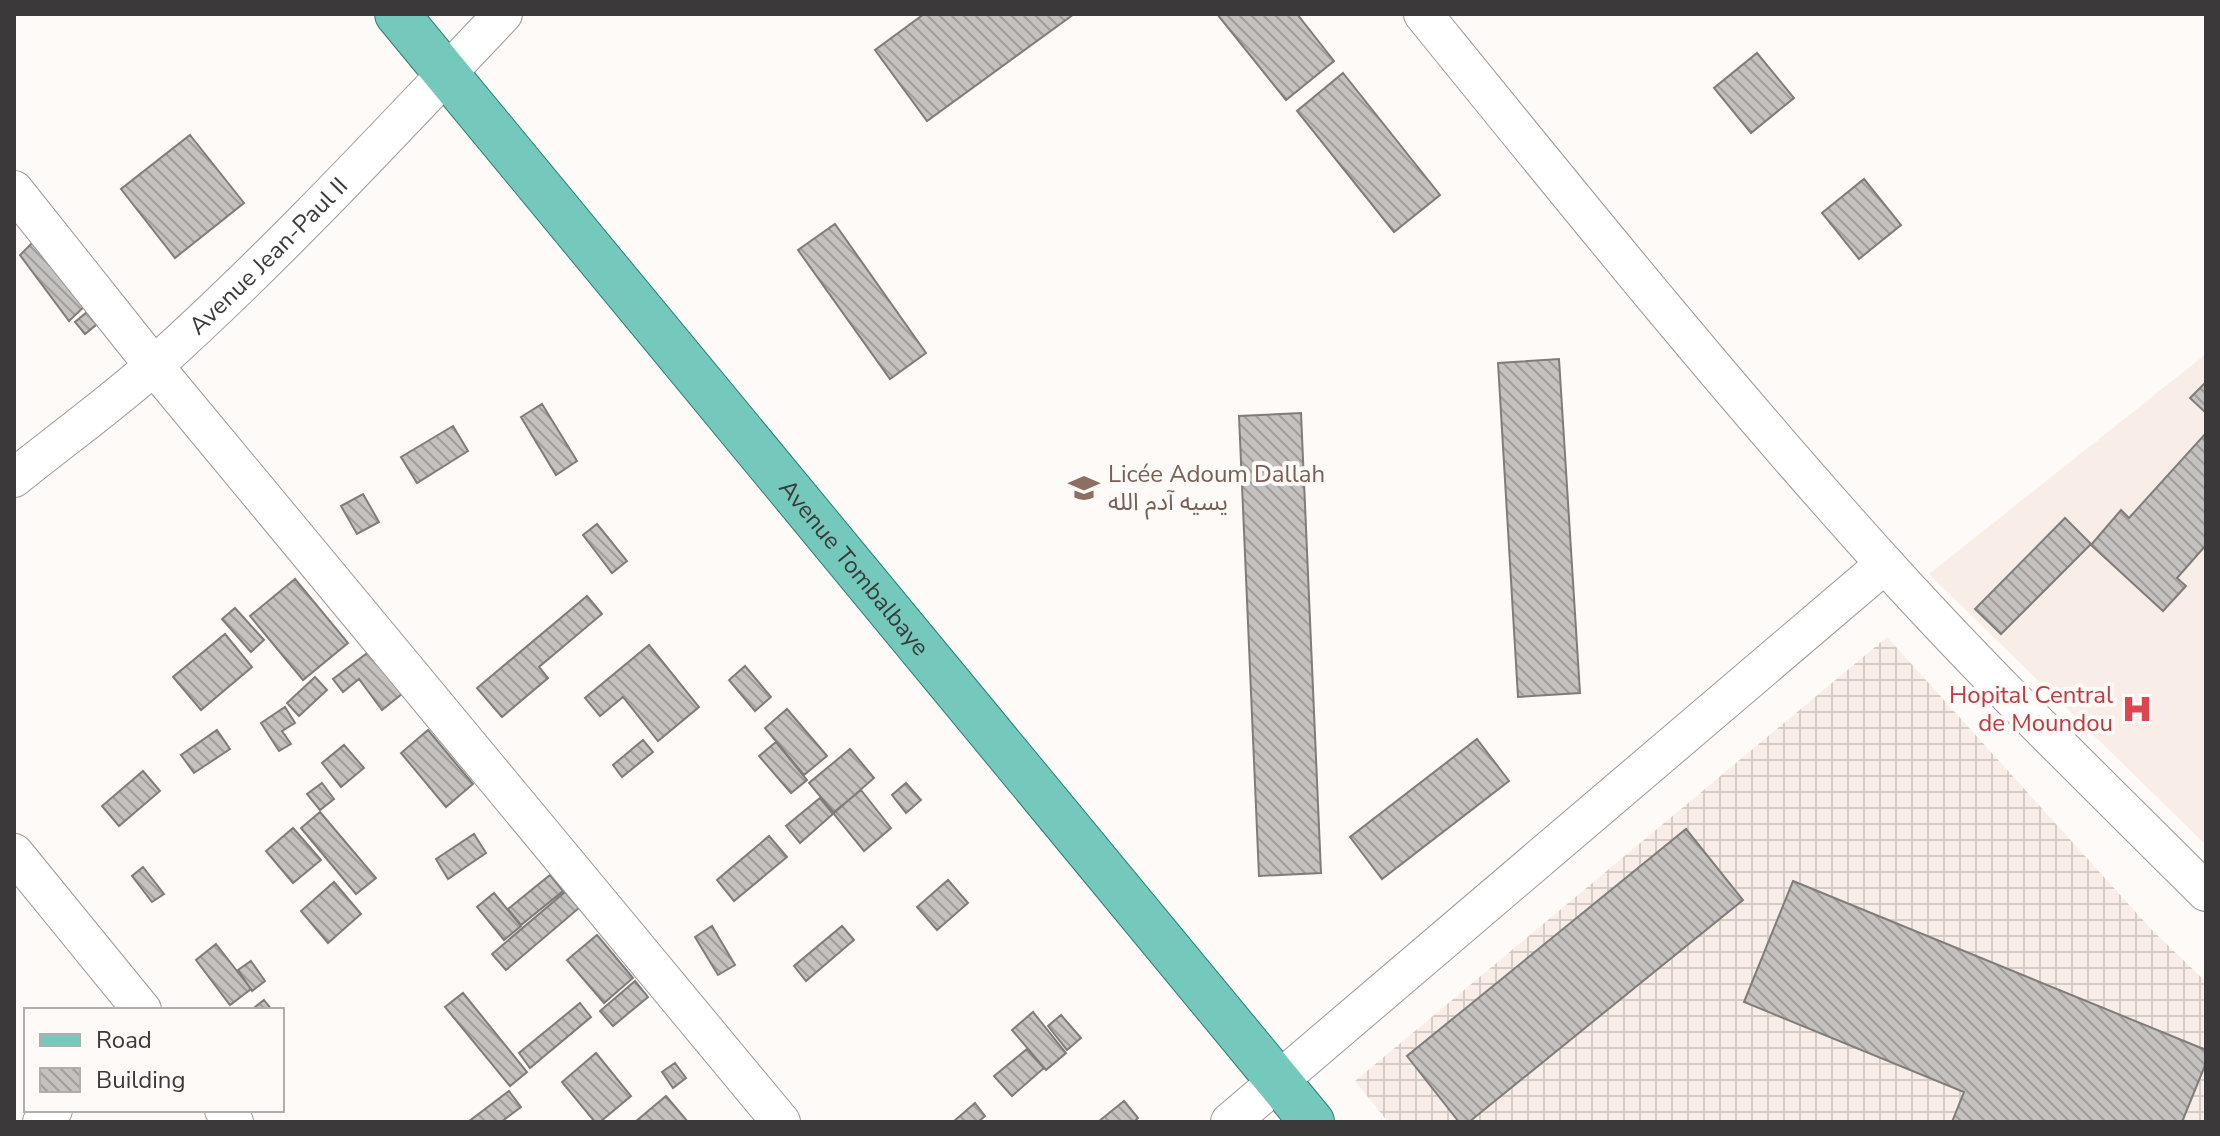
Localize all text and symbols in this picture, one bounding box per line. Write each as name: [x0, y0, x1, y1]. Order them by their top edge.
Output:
street label: Avenue Jean-Paul II: [182, 170, 355, 342]
place label: Licée Adoum Dallah يسيه آدم الله: [1108, 458, 1325, 520]
school or university icon: Licée Adoum Dallah يسيه آدم الله: [1067, 471, 1101, 505]
street label: Avenue Tombalbaye: [772, 473, 937, 663]
place label: Hopital Central de Moundou: [1949, 679, 2113, 739]
hospital icon: Hopital Central de Moundou: [2120, 692, 2154, 726]
legend: [24, 1008, 284, 1112]
text: Road: [96, 1024, 152, 1056]
text: Building: [96, 1064, 186, 1096]

